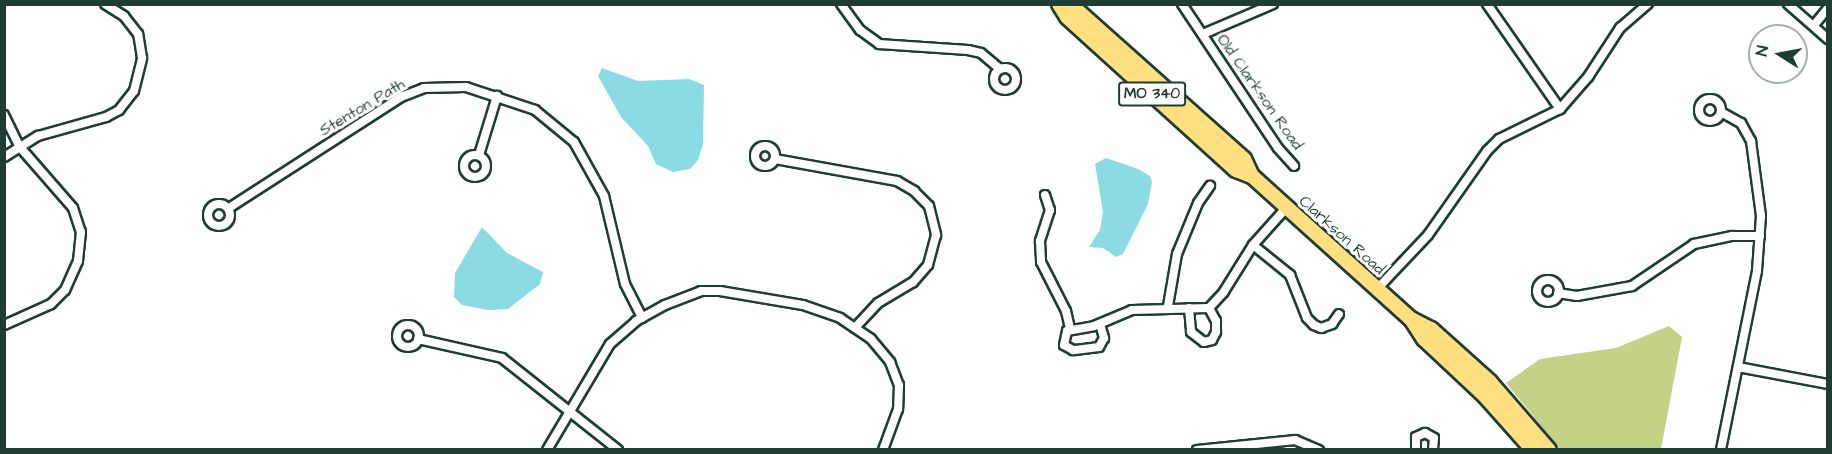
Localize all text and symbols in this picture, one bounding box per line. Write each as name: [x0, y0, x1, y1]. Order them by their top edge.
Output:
north arrow: [1748, 24, 1808, 84]
street label: Old Clarkson Road: [1213, 31, 1307, 153]
text: N: [1751, 44, 1774, 58]
street label: Stenton Path: [316, 74, 408, 140]
road number: MO 340: [1118, 82, 1186, 106]
street label: Clarkson Road: [1295, 191, 1389, 279]

